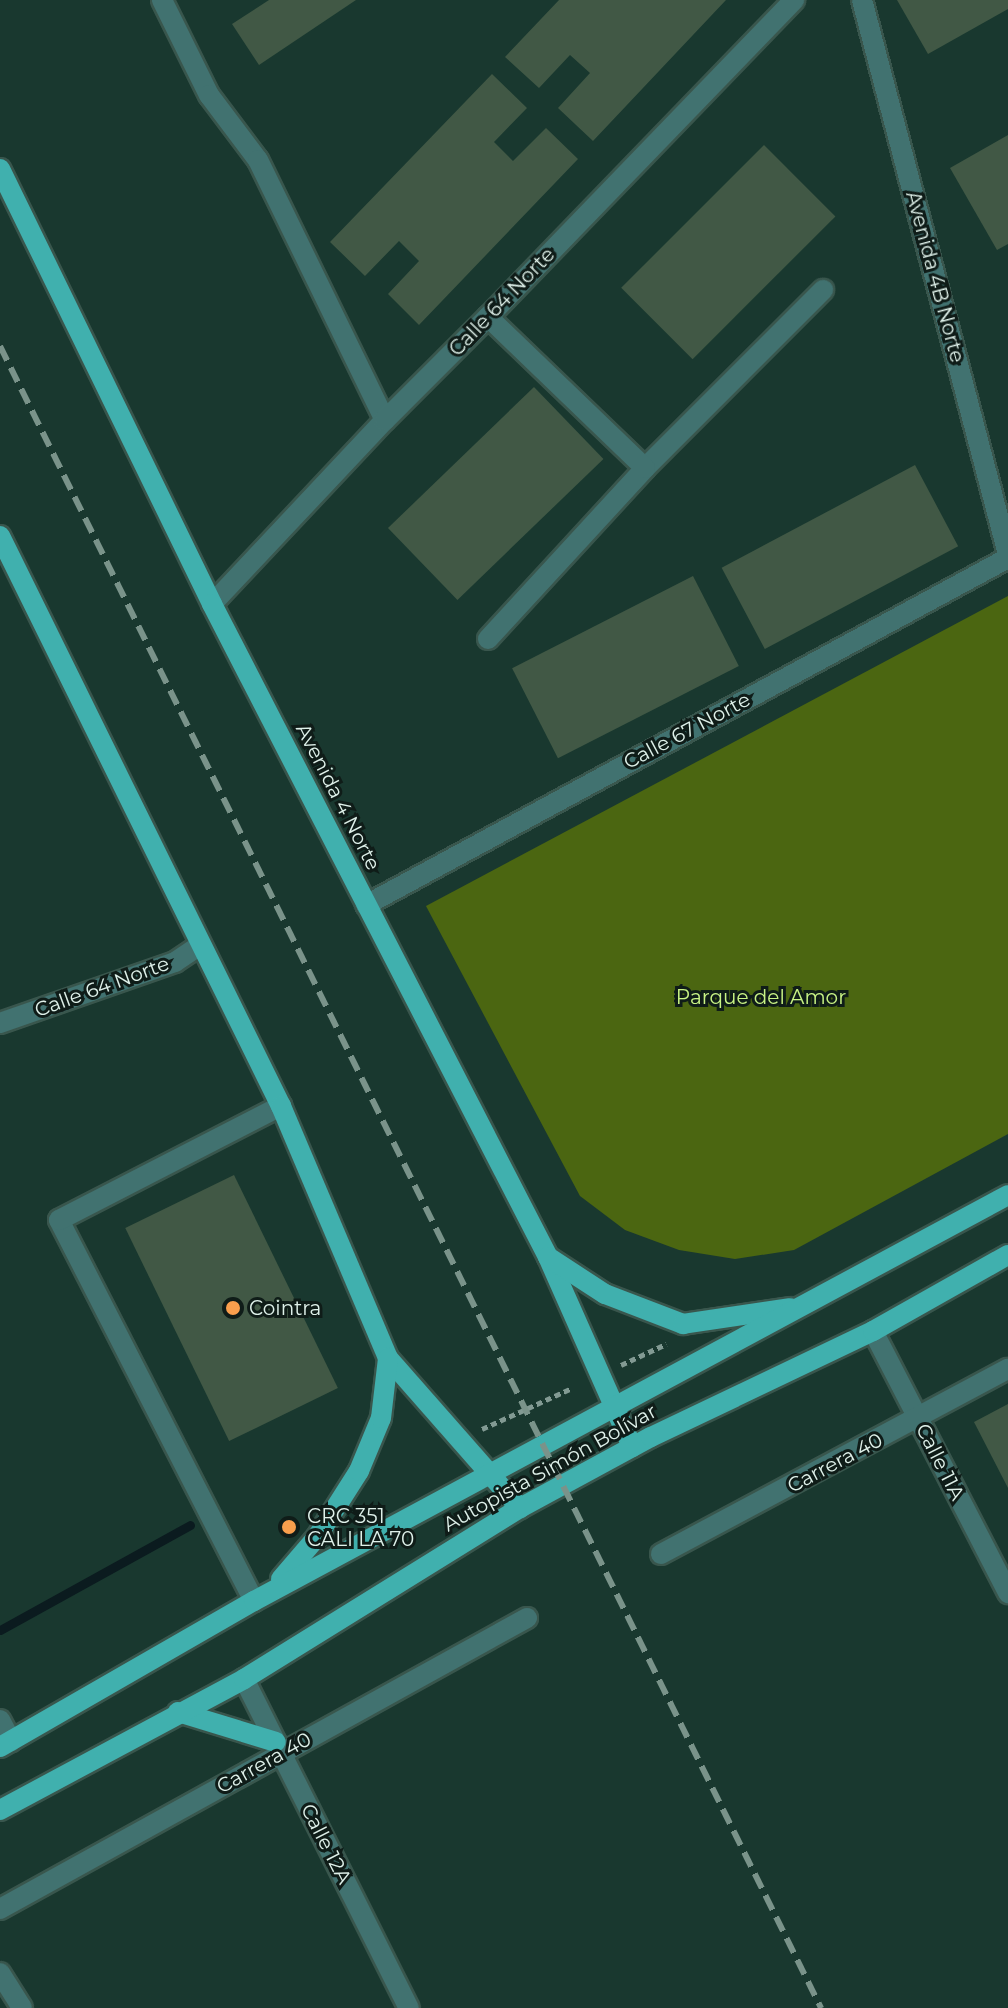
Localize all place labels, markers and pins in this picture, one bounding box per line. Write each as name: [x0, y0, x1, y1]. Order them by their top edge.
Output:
place label: Cointra: [249, 1296, 321, 1320]
marker: Cointra: [224, 1299, 242, 1317]
place label: CRC 351 CALI LA 70: [307, 1504, 414, 1551]
marker: CRC 351 CALI LA 70: [278, 1516, 300, 1538]

